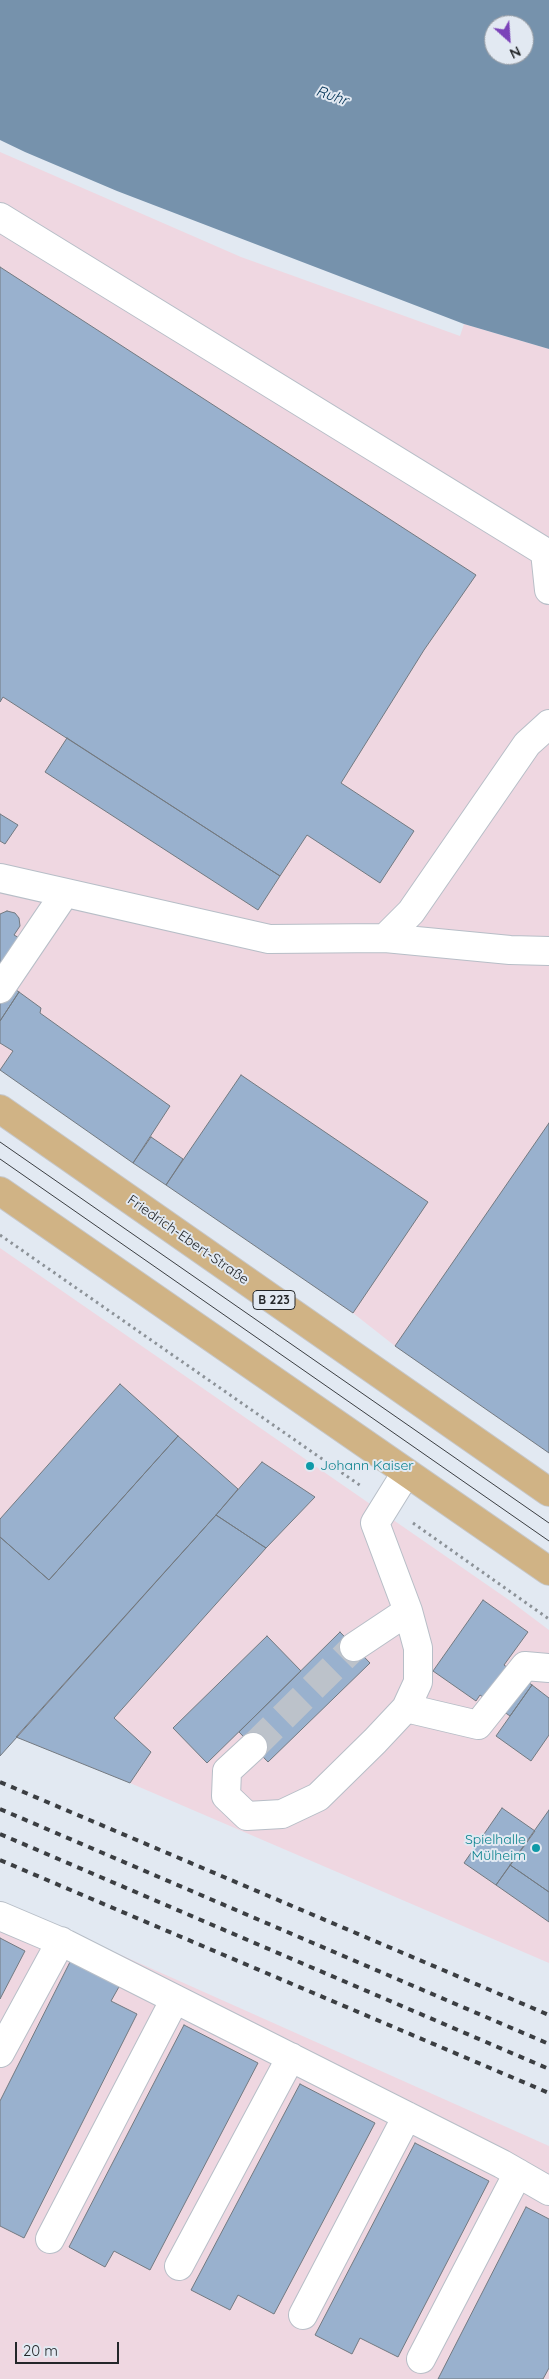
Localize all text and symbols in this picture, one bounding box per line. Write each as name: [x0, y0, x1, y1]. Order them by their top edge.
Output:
north arrow: [484, 15, 534, 65]
text: N: [507, 42, 524, 63]
water label: Ruhr: [314, 82, 350, 110]
street label: Friedrich-Ebert-Straße: [124, 1192, 252, 1288]
road number: B 223: [253, 1290, 295, 1310]
place label: Johann Kaiser: [320, 1458, 414, 1474]
marker: Johann Kaiser: [304, 1460, 316, 1472]
place label: Spielhalle Mülheim: [465, 1832, 526, 1864]
marker: Spielhalle Mülheim: [530, 1842, 542, 1854]
scale bar: [18, 2332, 121, 2364]
text: 20 m: [23, 2341, 58, 2360]

